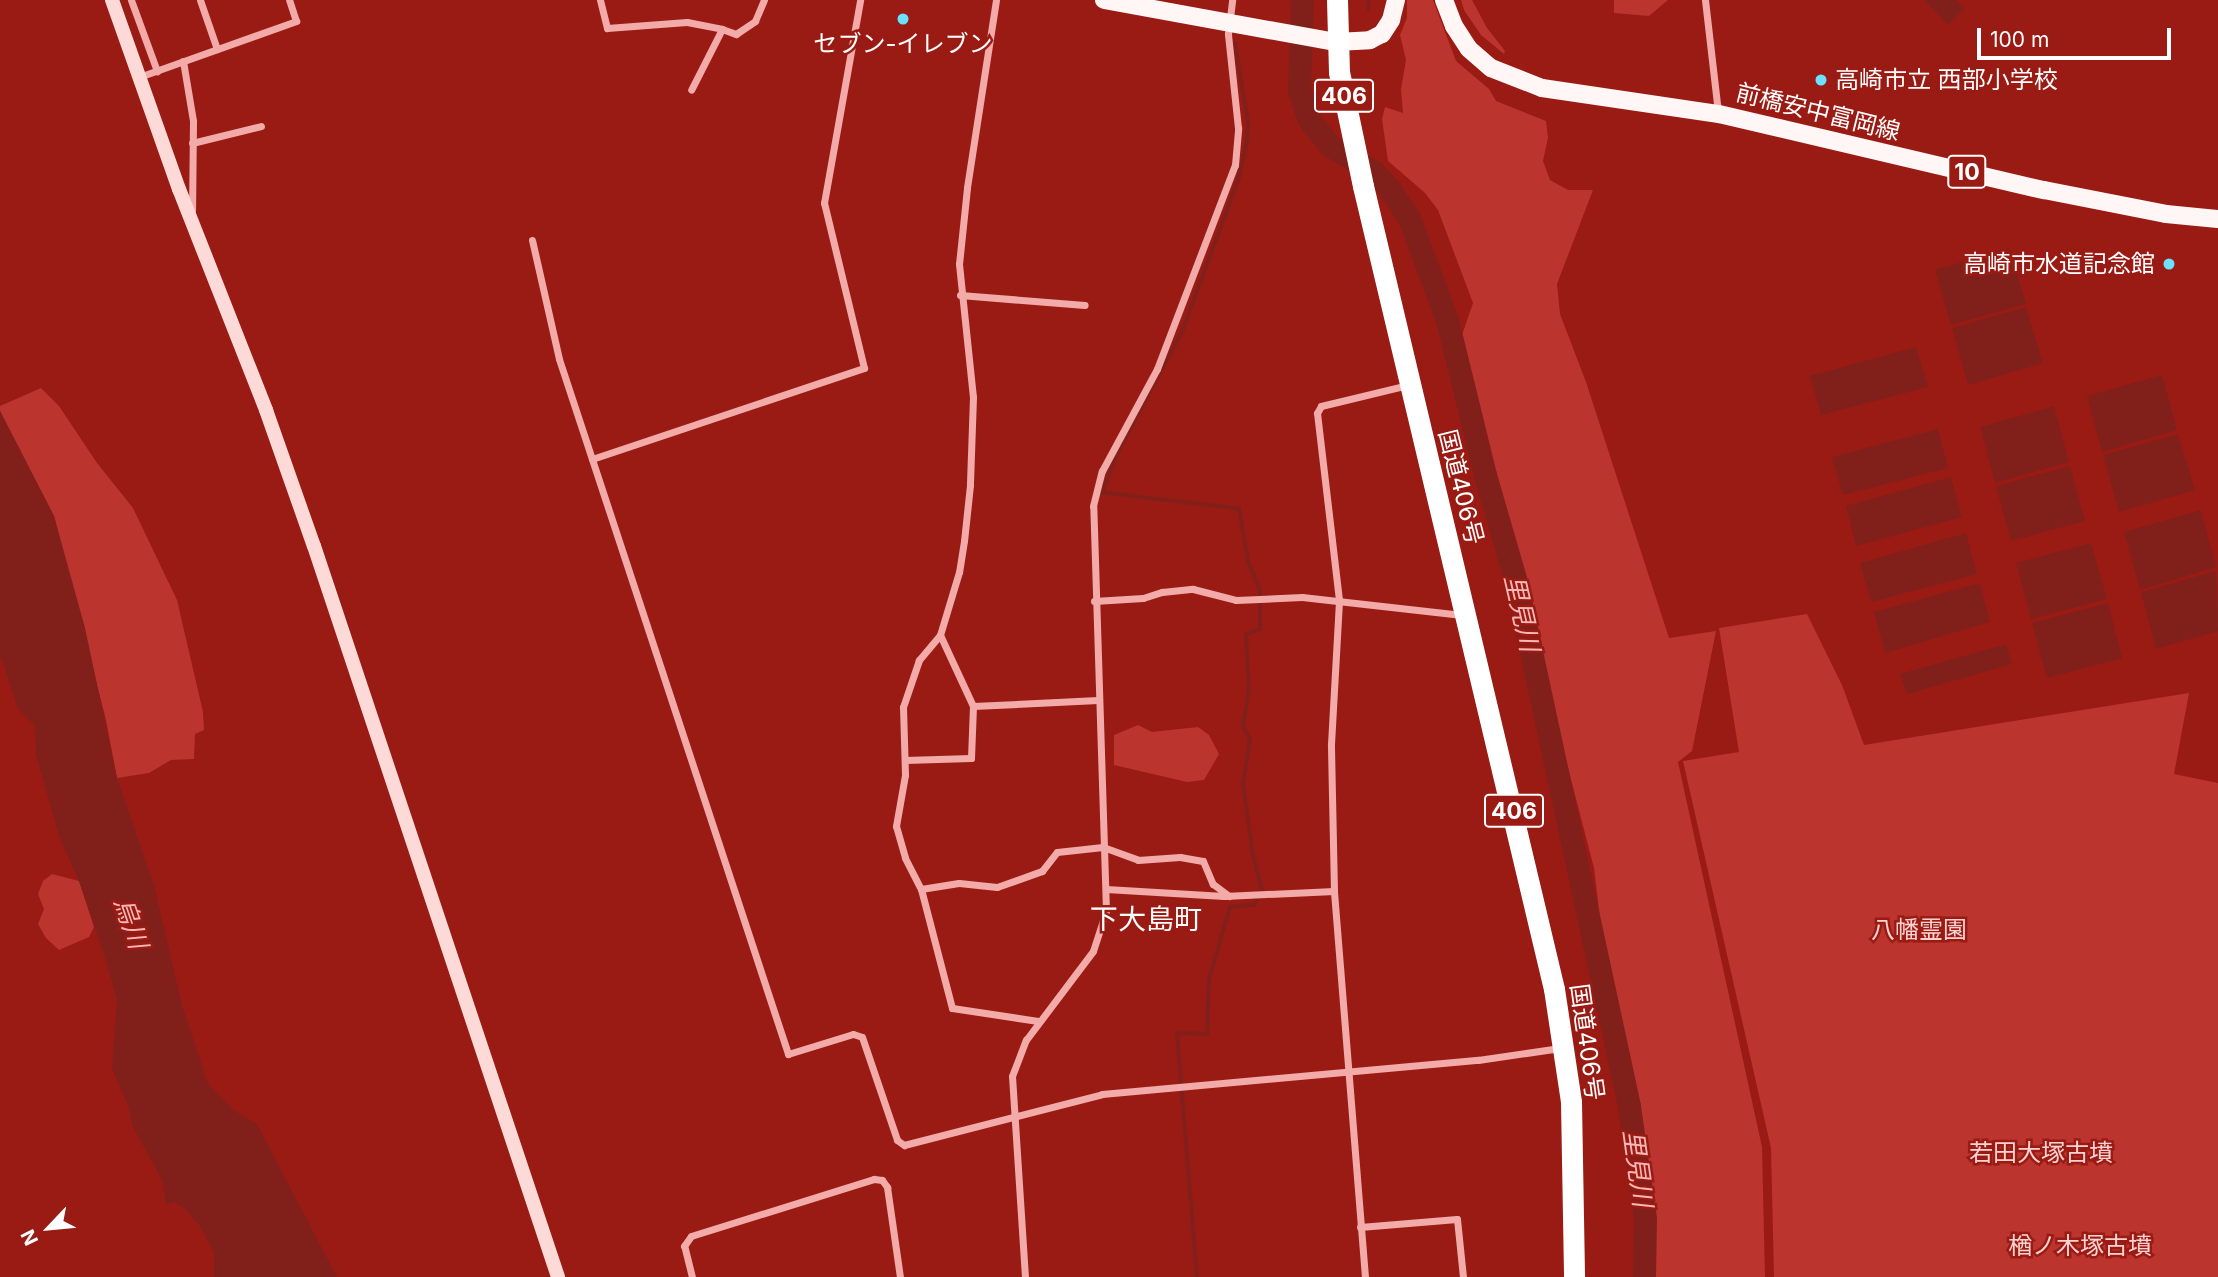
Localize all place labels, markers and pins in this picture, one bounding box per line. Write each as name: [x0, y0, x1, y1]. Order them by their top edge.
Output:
marker: セブン-イレブン: [895, 11, 911, 27]
place label: セブン-イレブン: [813, 30, 993, 58]
place label: 高崎市立 西部小学校: [1835, 66, 2058, 94]
marker: 高崎市立 西部小学校: [1813, 72, 1829, 88]
place label: 高崎市水道記念館: [1963, 250, 2155, 278]
marker: 高崎市水道記念館: [2161, 256, 2177, 272]

